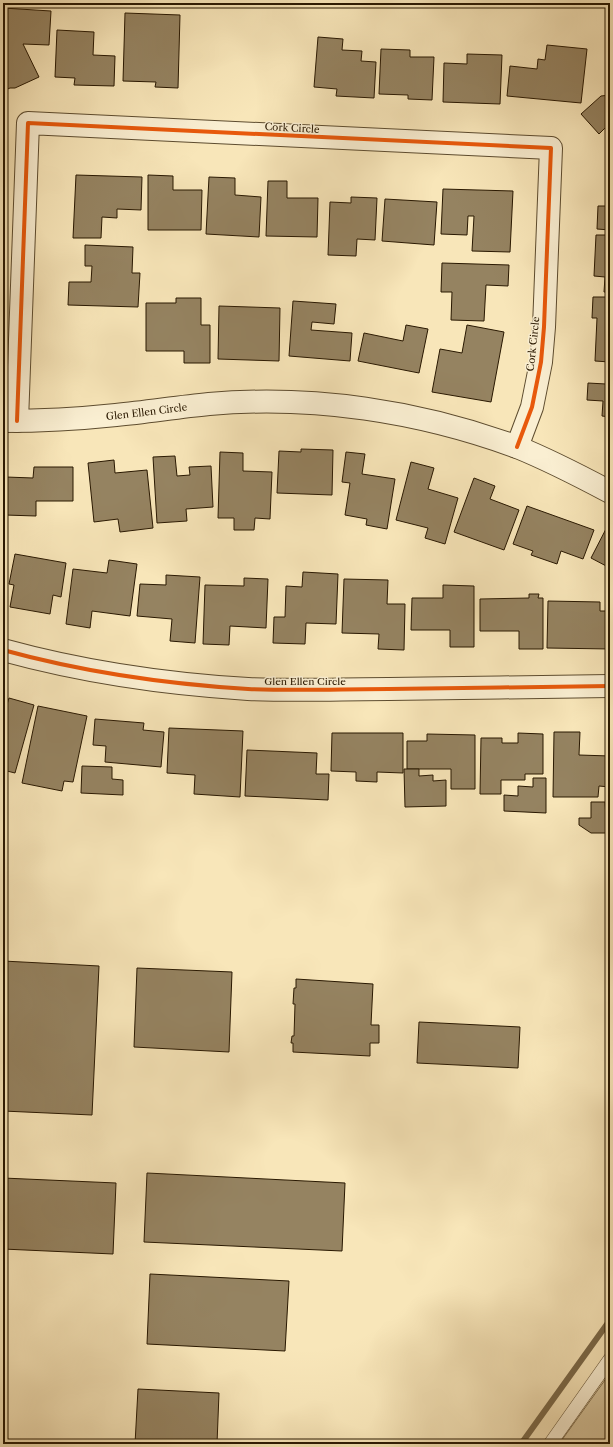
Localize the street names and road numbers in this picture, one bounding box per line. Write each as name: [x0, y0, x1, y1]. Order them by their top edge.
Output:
street label: Cork Circle: [264, 120, 320, 136]
street label: Cork Circle: [524, 316, 542, 372]
street label: Glen Ellen Circle: [105, 400, 188, 422]
street label: Glen Ellen Circle: [264, 675, 346, 688]

